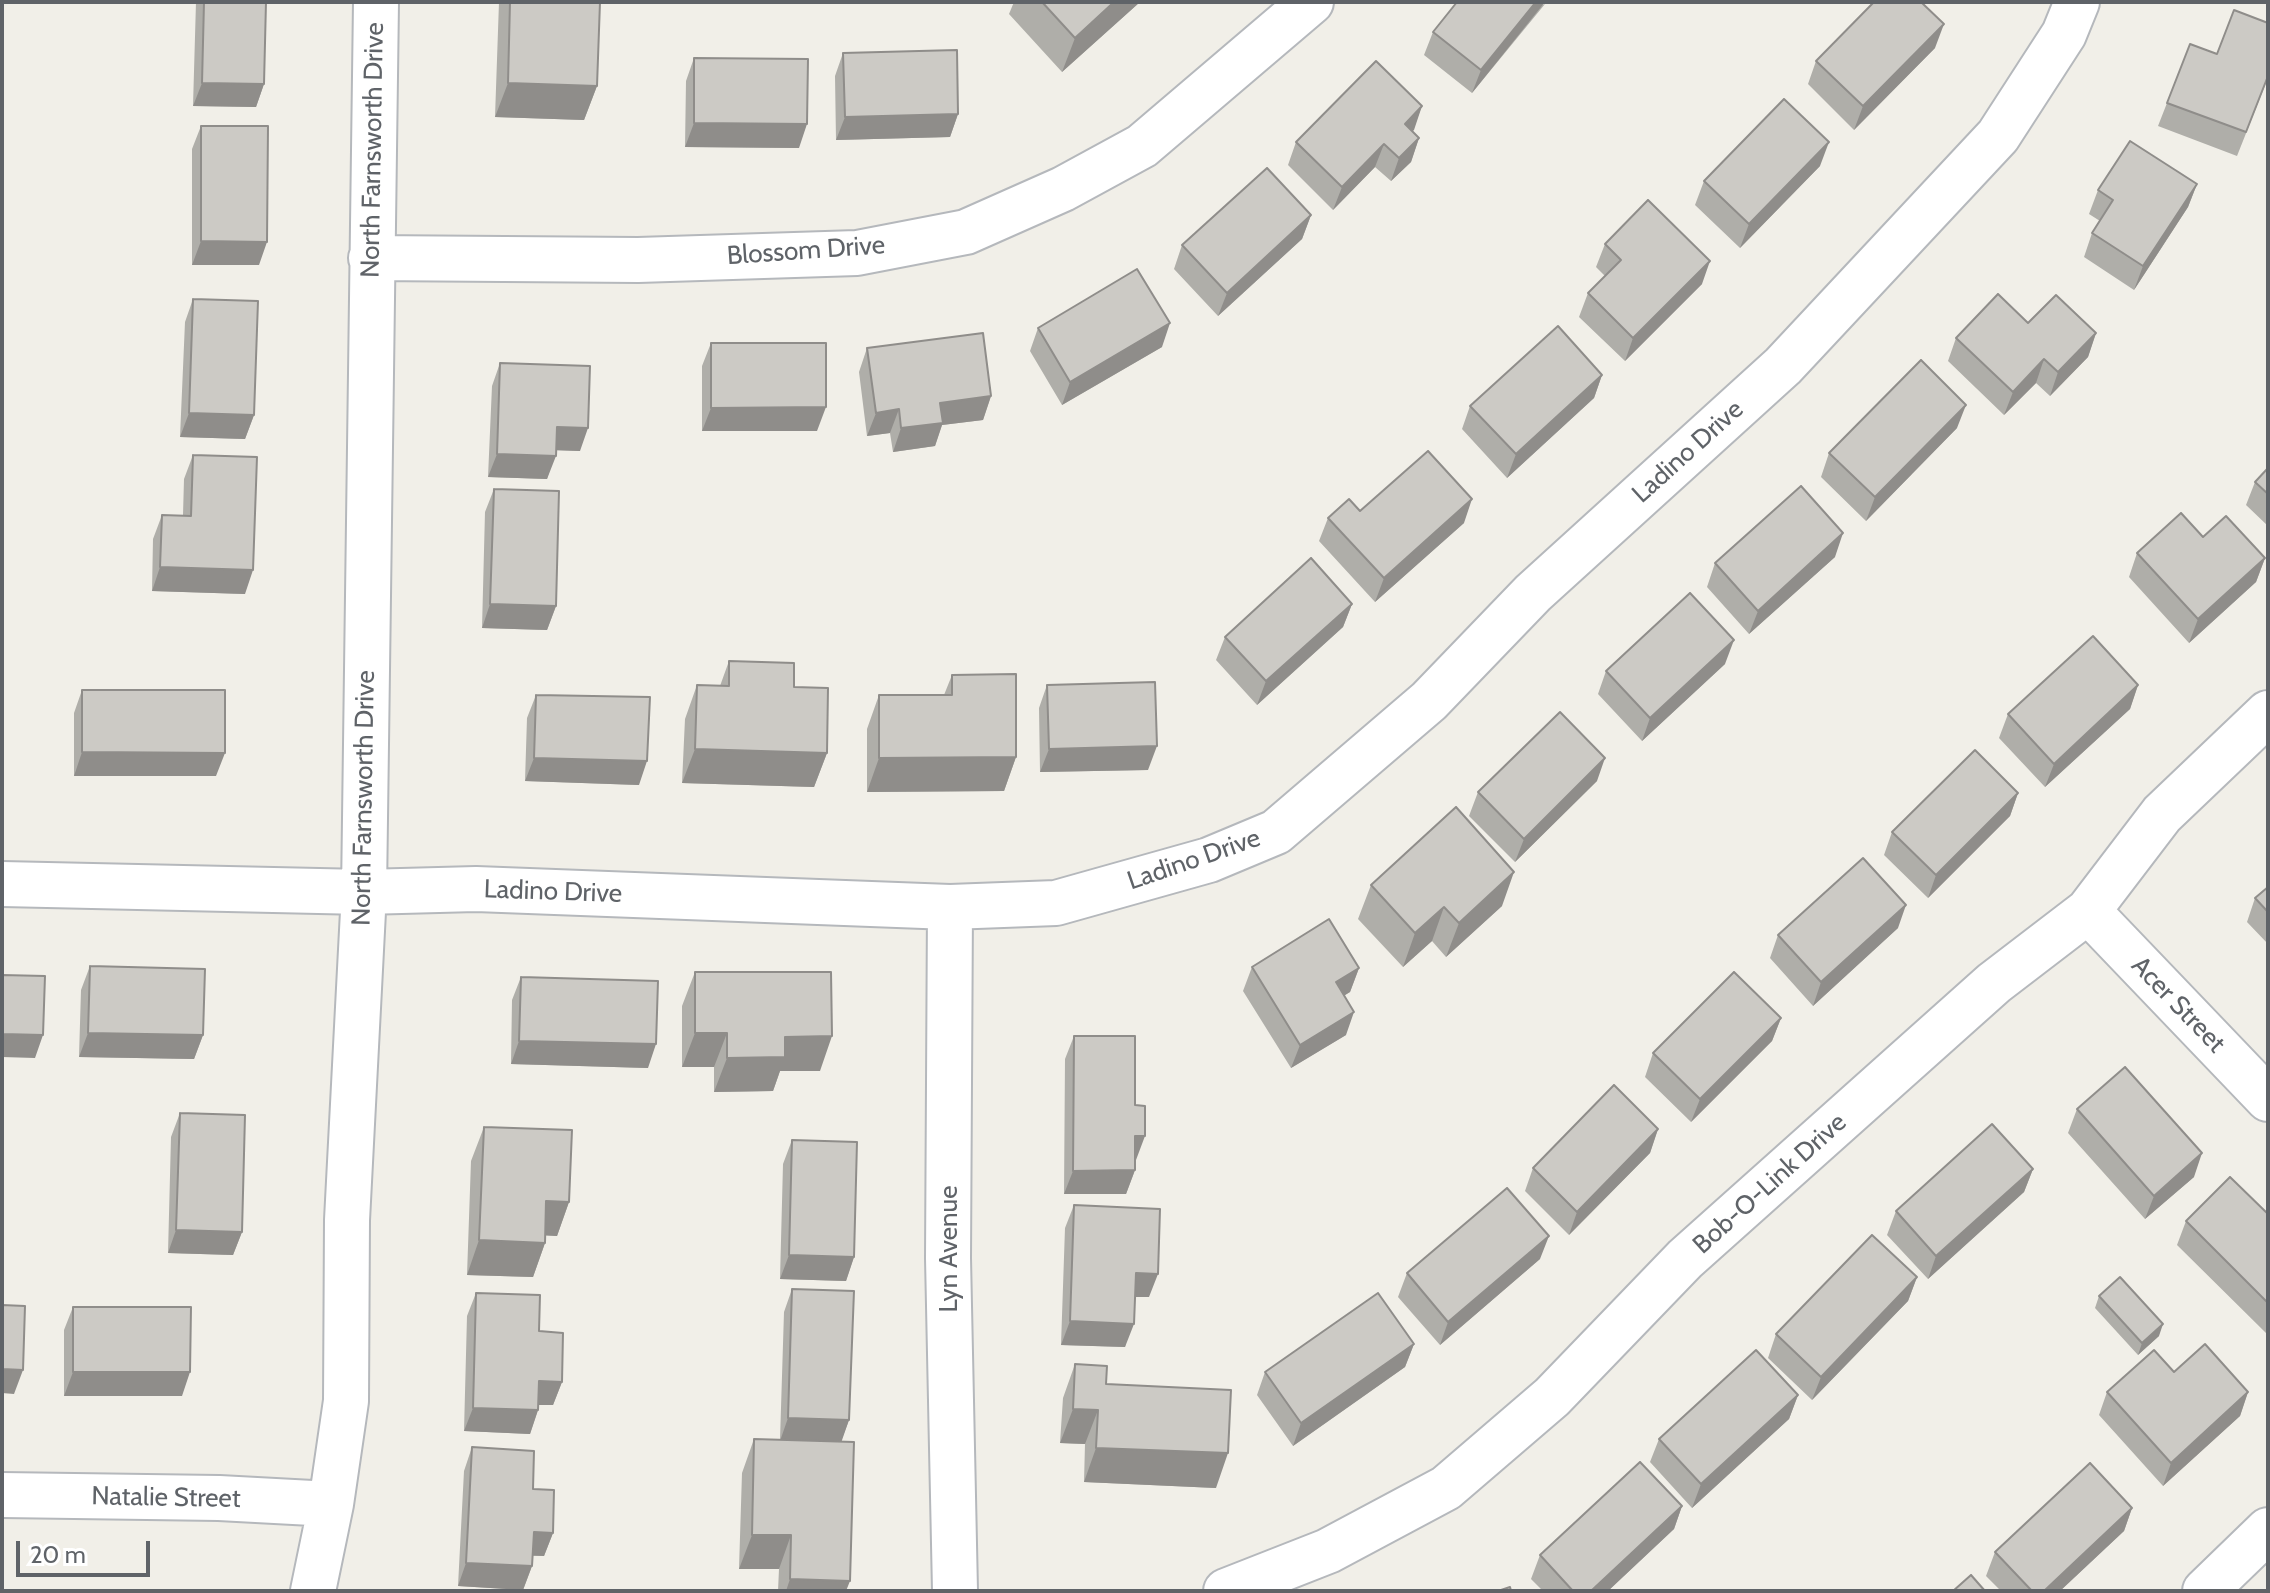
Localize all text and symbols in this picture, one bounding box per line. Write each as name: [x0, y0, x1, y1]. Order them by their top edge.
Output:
street label: North Farnsworth Drive: [355, 22, 391, 278]
street label: Blossom Drive: [726, 230, 886, 272]
street label: Ladino Drive: [1626, 394, 1750, 510]
street label: North Farnsworth Drive: [346, 670, 382, 926]
street label: Ladino Drive: [1123, 823, 1265, 897]
street label: Ladino Drive: [483, 874, 623, 910]
street label: Acer Street: [2125, 950, 2231, 1060]
street label: Bob-O-Link Drive: [1687, 1107, 1853, 1261]
street label: Lyn Avenue: [933, 1185, 965, 1313]
street label: Natalie Street: [91, 1481, 241, 1515]
scale bar: [20, 1525, 154, 1575]
text: 20 m: [30, 1540, 86, 1569]

